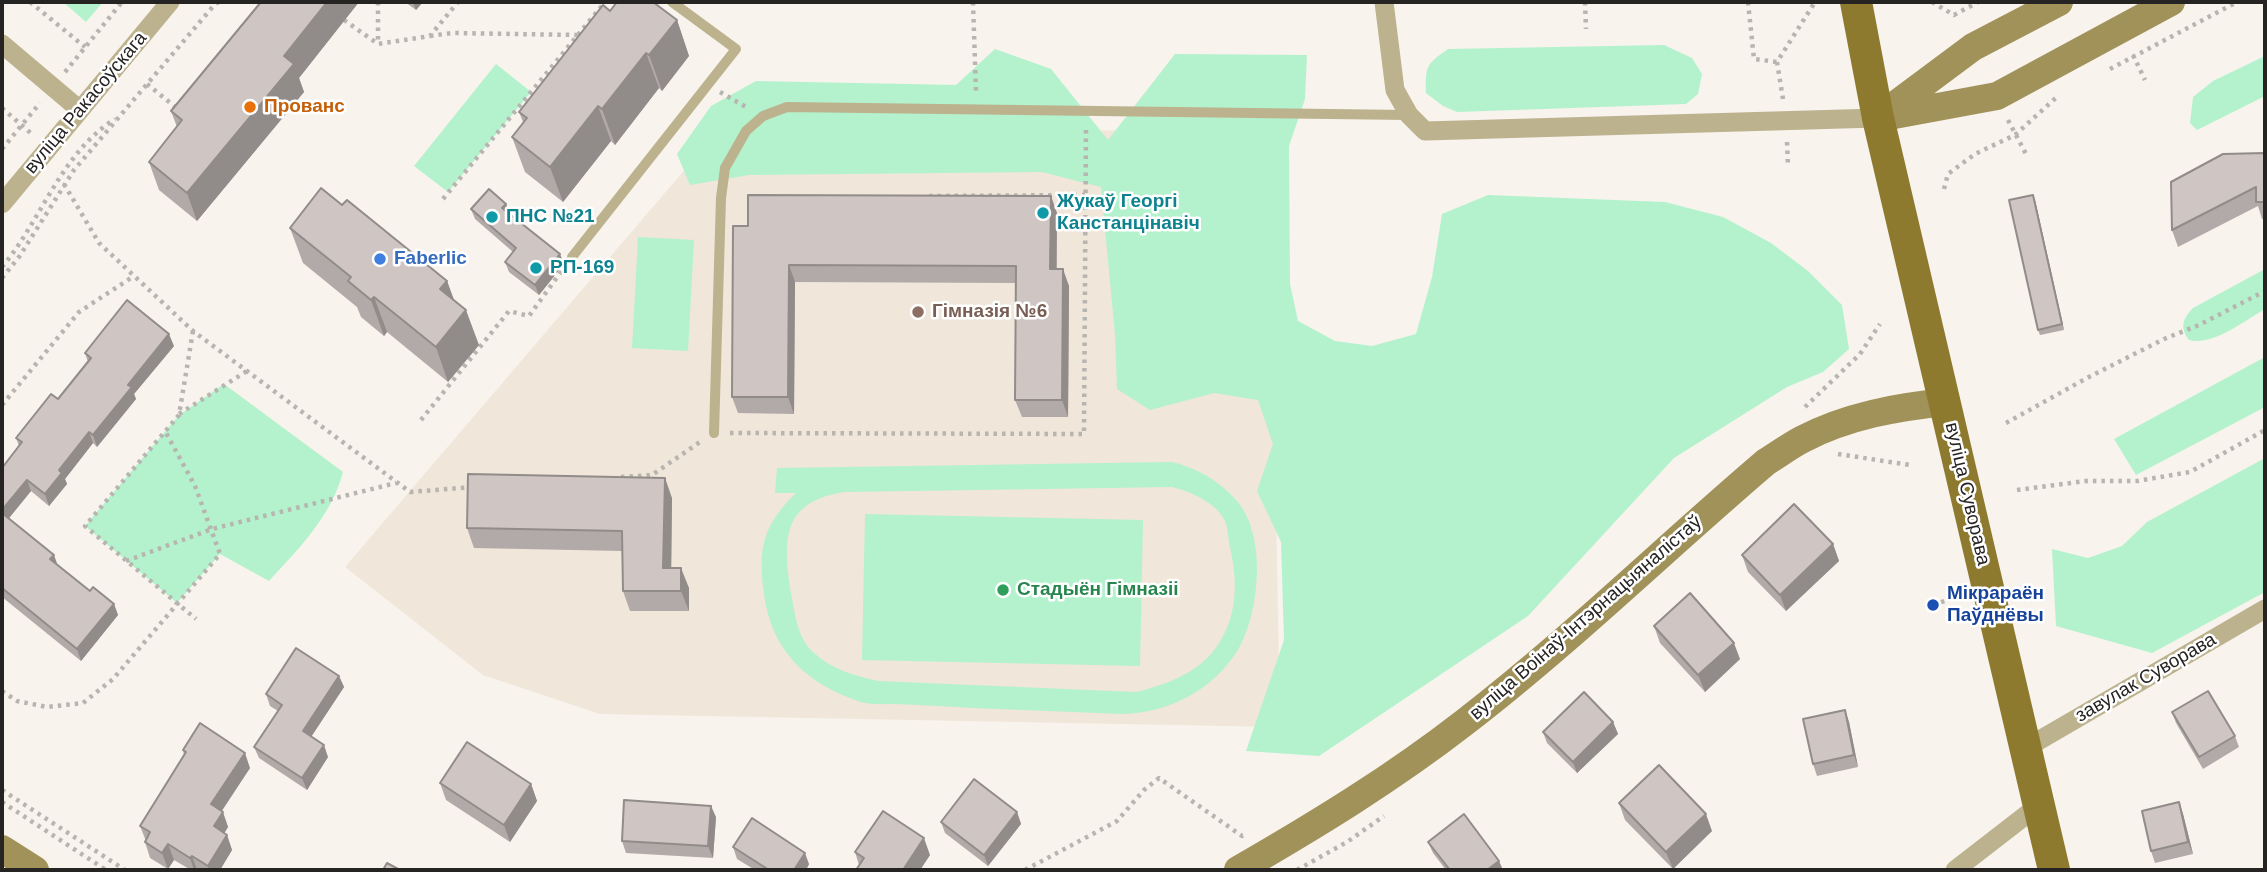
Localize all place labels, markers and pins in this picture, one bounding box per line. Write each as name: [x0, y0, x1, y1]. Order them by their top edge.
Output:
place label: Прованс: [264, 96, 345, 118]
marker: Прованс: [242, 99, 258, 115]
place label: Жукаў Георгі Канстанцінавіч: [1057, 191, 1200, 235]
marker: Жукаў Георгі Канстанцінавіч: [1035, 205, 1051, 221]
place label: ПНС №21: [506, 206, 595, 228]
marker: ПНС №21: [484, 209, 500, 225]
place label: Faberlic: [394, 248, 467, 270]
marker: Faberlic: [372, 251, 388, 267]
place label: РП-169: [550, 257, 614, 279]
marker: РП-169: [528, 260, 544, 276]
place label: Гімназія №6: [932, 301, 1047, 323]
marker: Гімназія №6: [910, 304, 926, 320]
place label: Стадыён Гімназіі: [1017, 579, 1179, 601]
marker: Стадыён Гімназіі: [995, 582, 1011, 598]
place label: Мікрараён Паўднёвы: [1947, 583, 2044, 627]
marker: Мікрараён Паўднёвы: [1925, 597, 1941, 613]

